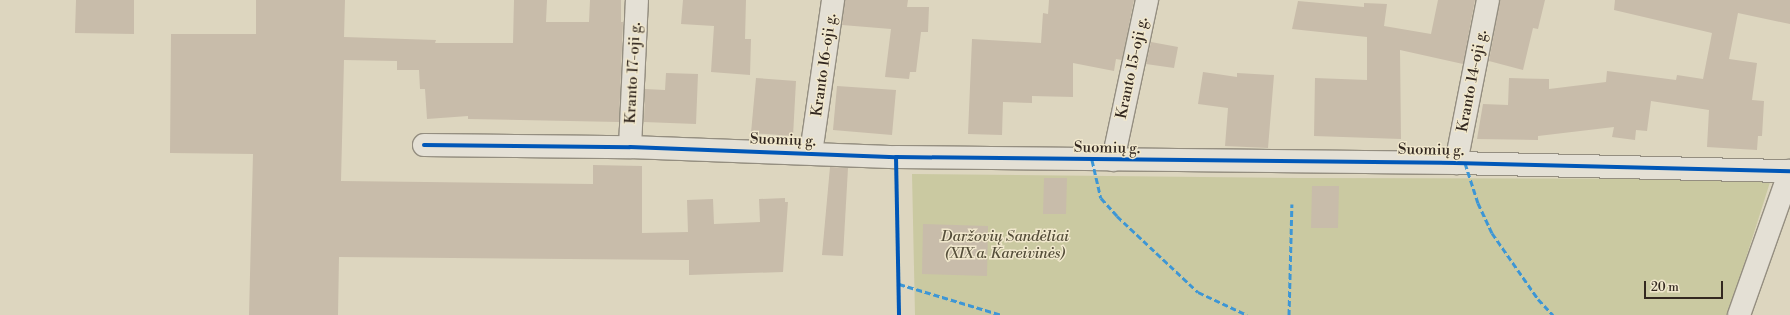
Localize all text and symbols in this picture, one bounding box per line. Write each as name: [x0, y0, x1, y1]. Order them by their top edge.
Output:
street label: Kranto 16-oji g.: [808, 12, 840, 118]
street label: Kranto 15-oji g.: [1112, 15, 1152, 121]
street label: Kranto 17-oji g.: [621, 22, 645, 124]
street label: Kranto 14-oji g.: [1453, 28, 1491, 134]
street label: Suomių g.: [750, 130, 816, 150]
street label: Suomių g.: [1074, 138, 1140, 158]
street label: Suomių g.: [1398, 140, 1464, 160]
park label: Daržovių Sandėliai (XIX a. Kareivinės): [941, 227, 1069, 262]
scale bar: [1646, 273, 1725, 299]
text: 20 m: [1651, 280, 1679, 295]

